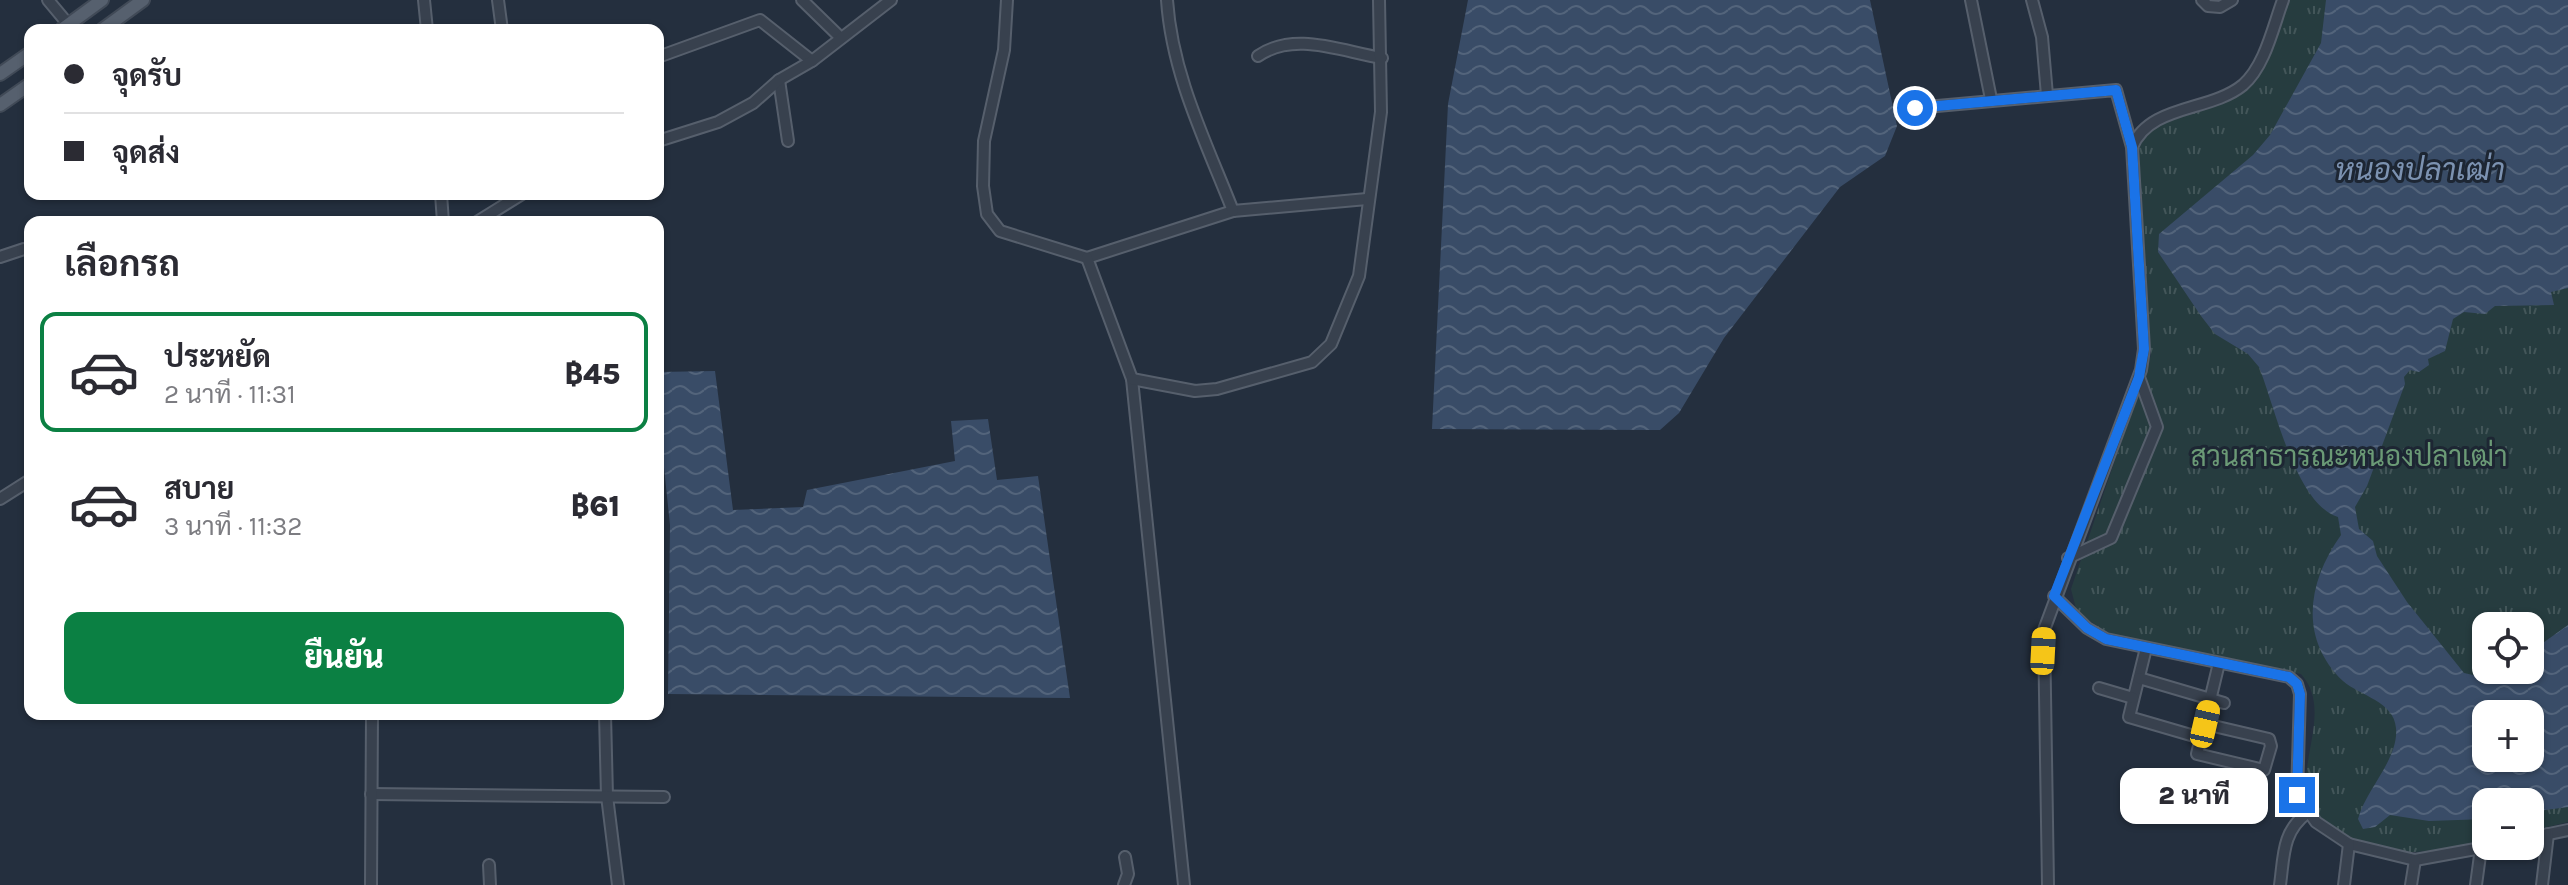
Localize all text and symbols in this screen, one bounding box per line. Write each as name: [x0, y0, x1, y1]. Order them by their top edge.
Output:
text: จุดรับ: [112, 58, 182, 94]
route start: [1897, 90, 1933, 126]
text: จุดส่ง: [112, 135, 180, 171]
water label: หนองปลาเฒ่า: [2335, 152, 2505, 188]
text: เลือกรถ: [64, 243, 180, 285]
icon: car: [68, 336, 140, 408]
text: ประหยัด: [164, 339, 271, 375]
text: ฿45: [565, 356, 620, 392]
text: 2 นาที · 11:31: [164, 379, 296, 410]
park label: สวนสาธารณะหนองปลาเฒ่า: [2190, 439, 2508, 473]
icon: car: [68, 468, 140, 540]
text: สบาย: [164, 471, 234, 507]
text: ฿61: [571, 488, 620, 524]
text: 3 นาที · 11:32: [164, 511, 302, 542]
button: ยืนยัน: [64, 612, 624, 704]
map controls: [2472, 612, 2544, 860]
button: locate: [2472, 612, 2544, 684]
car: [2030, 626, 2056, 676]
car: [2188, 698, 2222, 750]
button: +: [2472, 700, 2544, 772]
callout: 2 นาที: [2121, 767, 2269, 823]
route end: [2279, 777, 2315, 813]
text: 2 นาที: [2158, 780, 2230, 811]
button: −: [2472, 788, 2544, 860]

